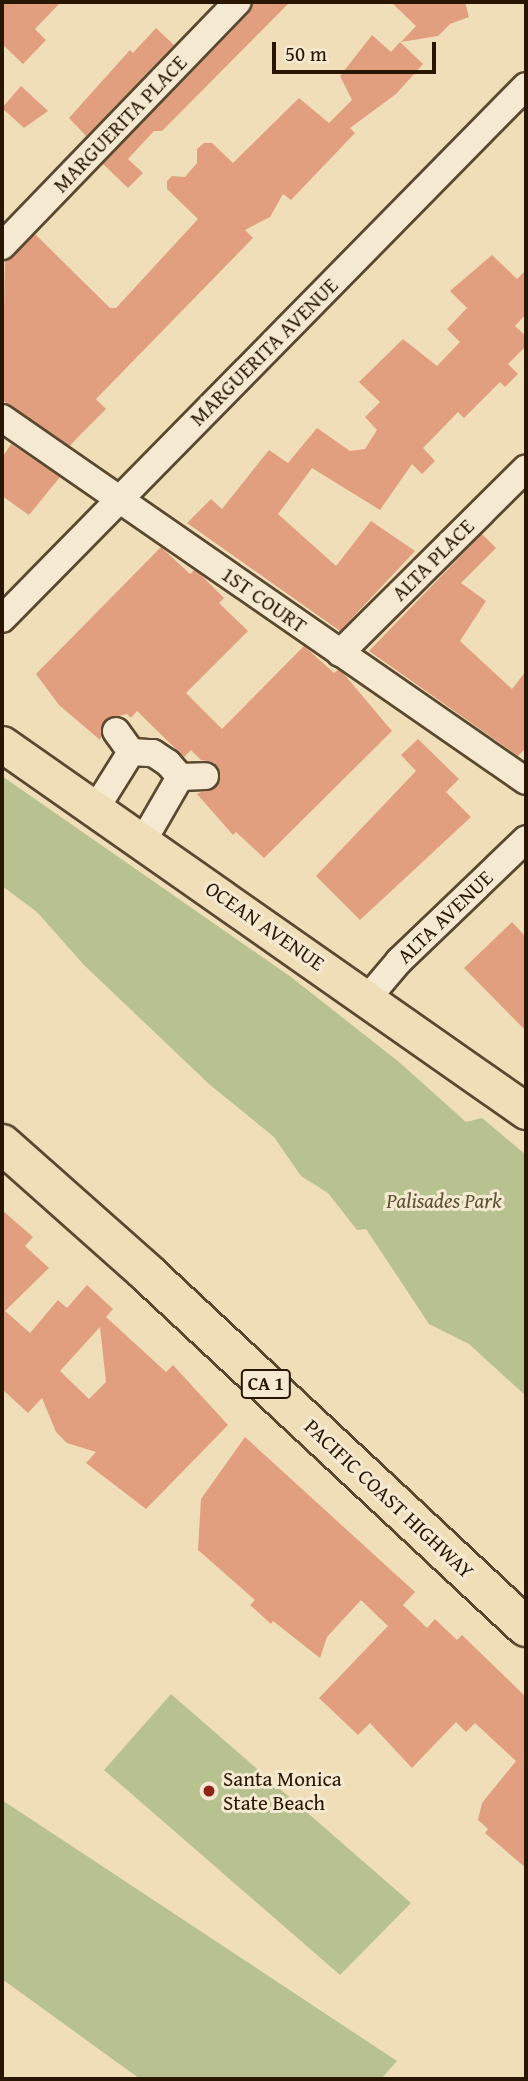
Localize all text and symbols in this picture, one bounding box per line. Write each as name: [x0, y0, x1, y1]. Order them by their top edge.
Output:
scale bar: [276, 28, 440, 72]
text: 50 m: [285, 38, 327, 69]
street label: MARGUERITA PLACE: [48, 50, 192, 198]
street label: MARGUERITA AVENUE: [185, 273, 343, 431]
street label: ALTA PLACE: [387, 514, 479, 606]
street label: 1ST COURT: [217, 562, 311, 638]
street label: ALTA AVENUE: [392, 865, 498, 969]
street label: OCEAN AVENUE: [201, 876, 329, 976]
park label: Palisades Park: [386, 1188, 502, 1214]
road number: CA 1: [240, 1368, 292, 1400]
street label: PACIFIC COAST HIGHWAY: [299, 1414, 479, 1584]
place label: Santa Monica State Beach: [223, 1766, 342, 1816]
marker: Santa Monica State Beach: [201, 1783, 217, 1799]

